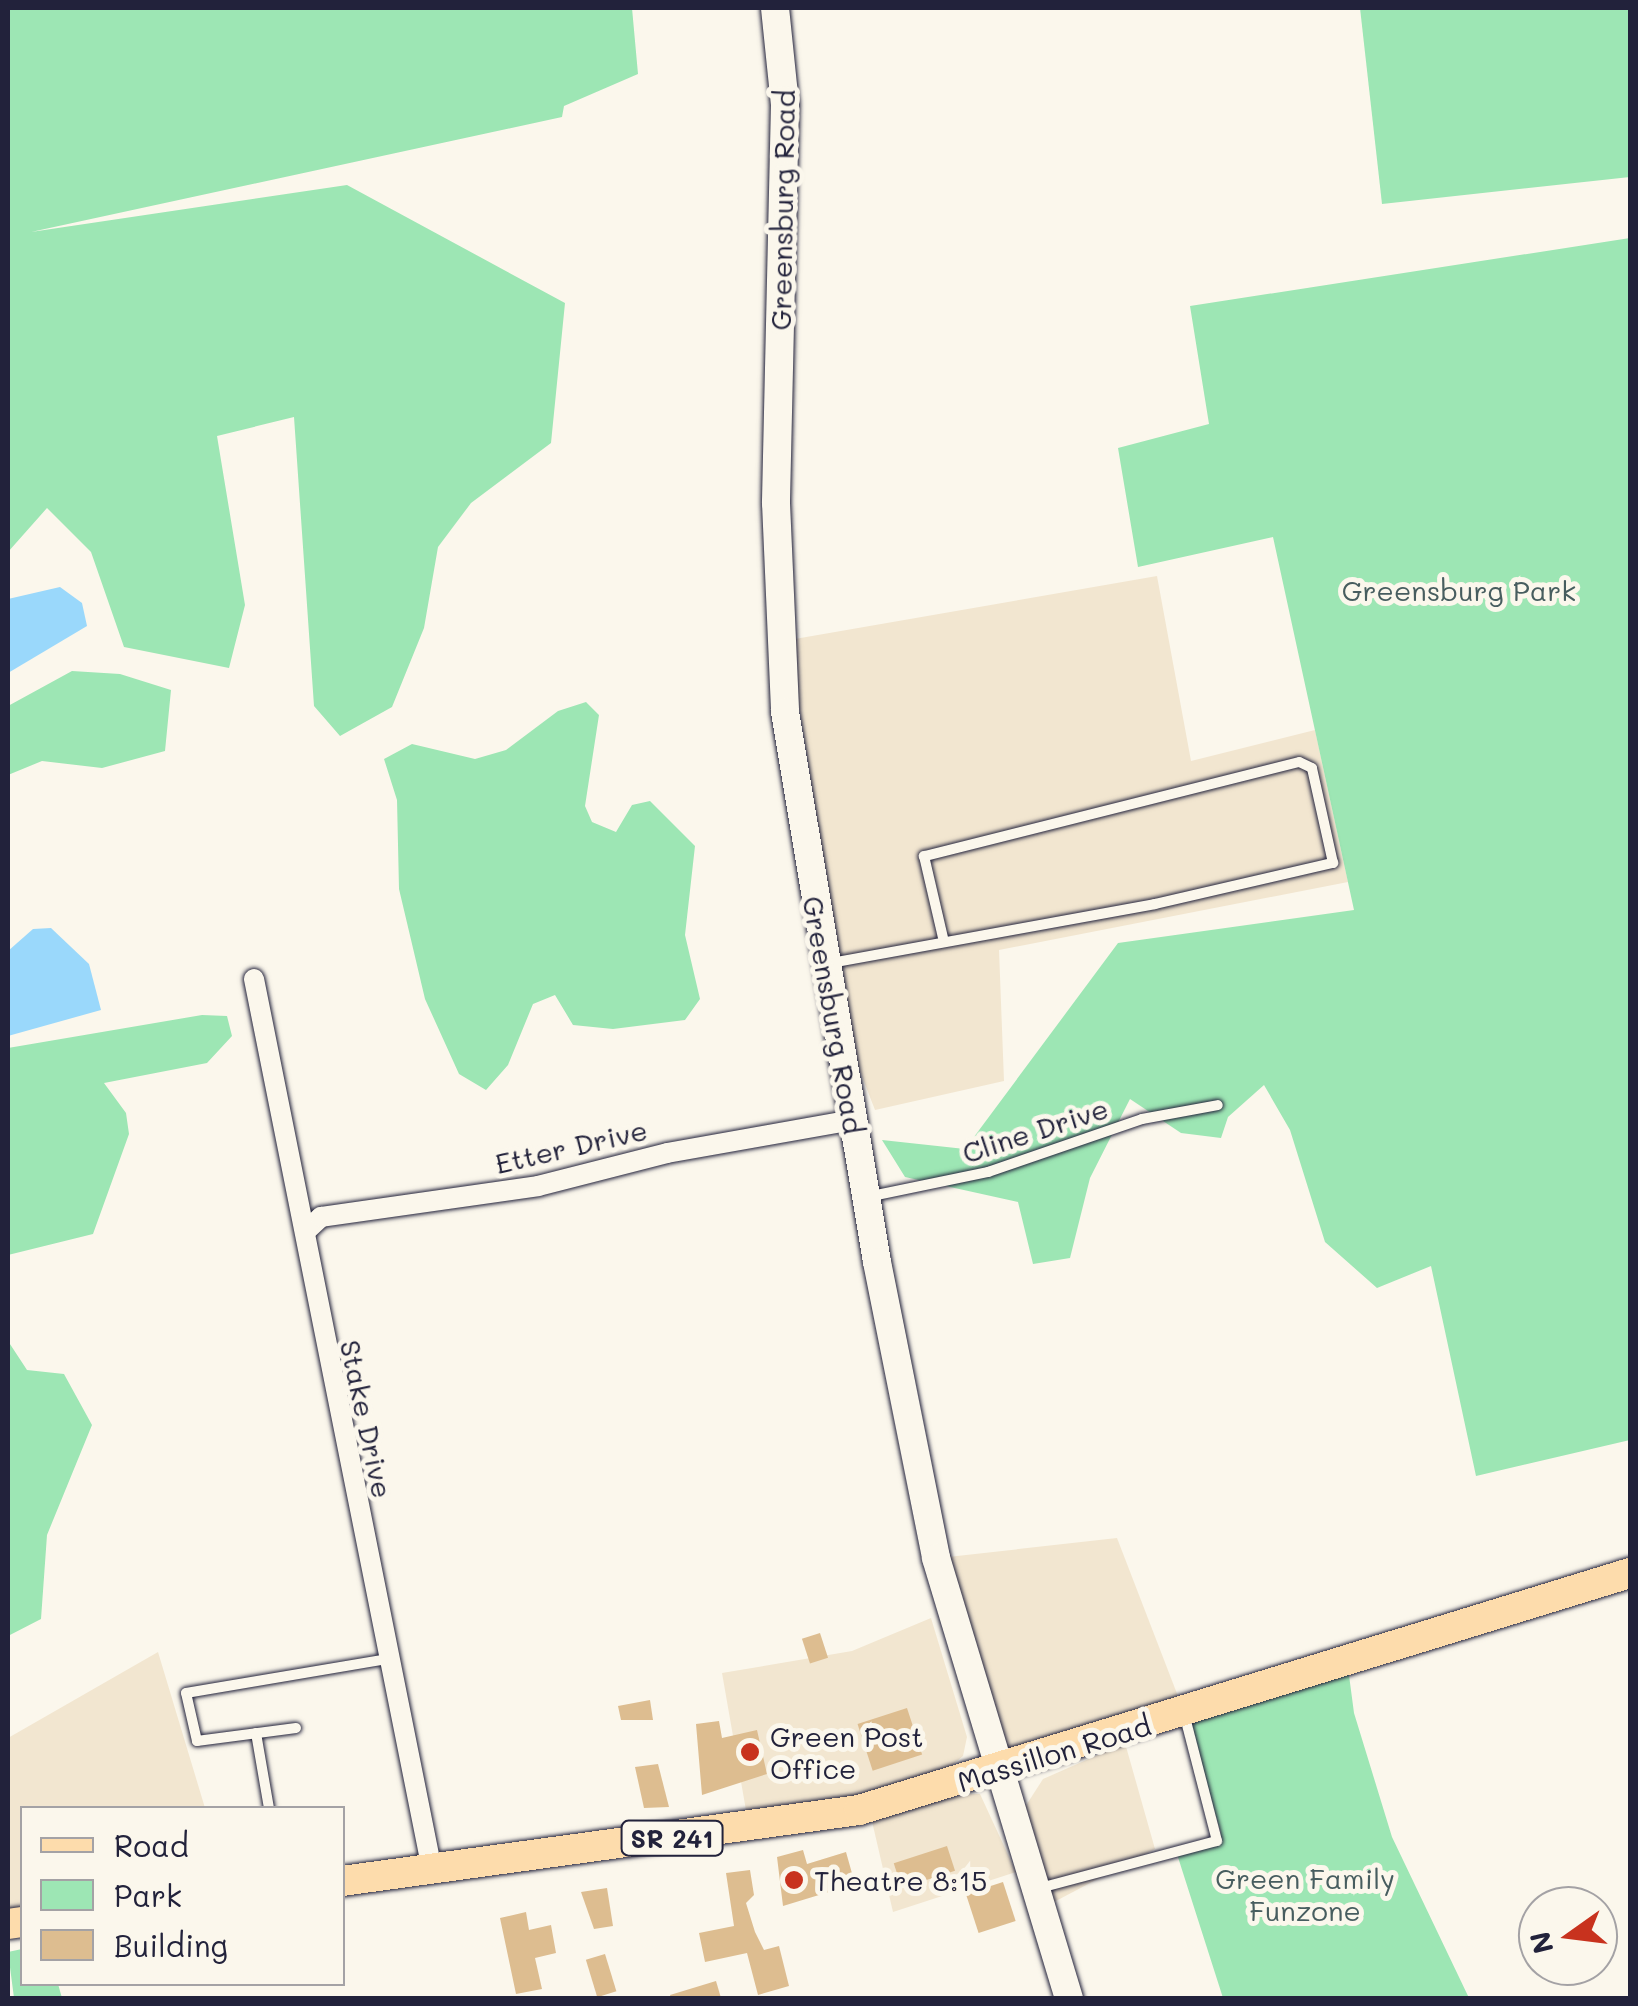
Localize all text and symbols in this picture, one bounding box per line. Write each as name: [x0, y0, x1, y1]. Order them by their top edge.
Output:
street label: Greensburg Road: [763, 89, 801, 331]
park label: Greensburg Park: [1342, 573, 1576, 607]
street label: Greensburg Road: [797, 894, 871, 1136]
street label: Cline Drive: [958, 1091, 1112, 1169]
street label: Etter Drive: [492, 1112, 650, 1180]
street label: Stake Drive: [334, 1337, 400, 1501]
street label: Massillon Road: [953, 1708, 1155, 1798]
place label: Green Post Office: [770, 1719, 924, 1785]
marker: Green Post Office: [739, 1741, 761, 1763]
legend: [20, 1806, 345, 1986]
road number: SR 241: [620, 1818, 724, 1858]
text: Road: [114, 1825, 189, 1865]
park label: Green Family Funzone: [1215, 1861, 1395, 1927]
place label: Theatre 8:15: [814, 1863, 987, 1897]
marker: Theatre 8:15: [783, 1869, 805, 1891]
text: Park: [114, 1875, 182, 1915]
north arrow: [1518, 1886, 1618, 1986]
text: Building: [114, 1925, 228, 1965]
text: N: [1521, 1928, 1561, 1957]

